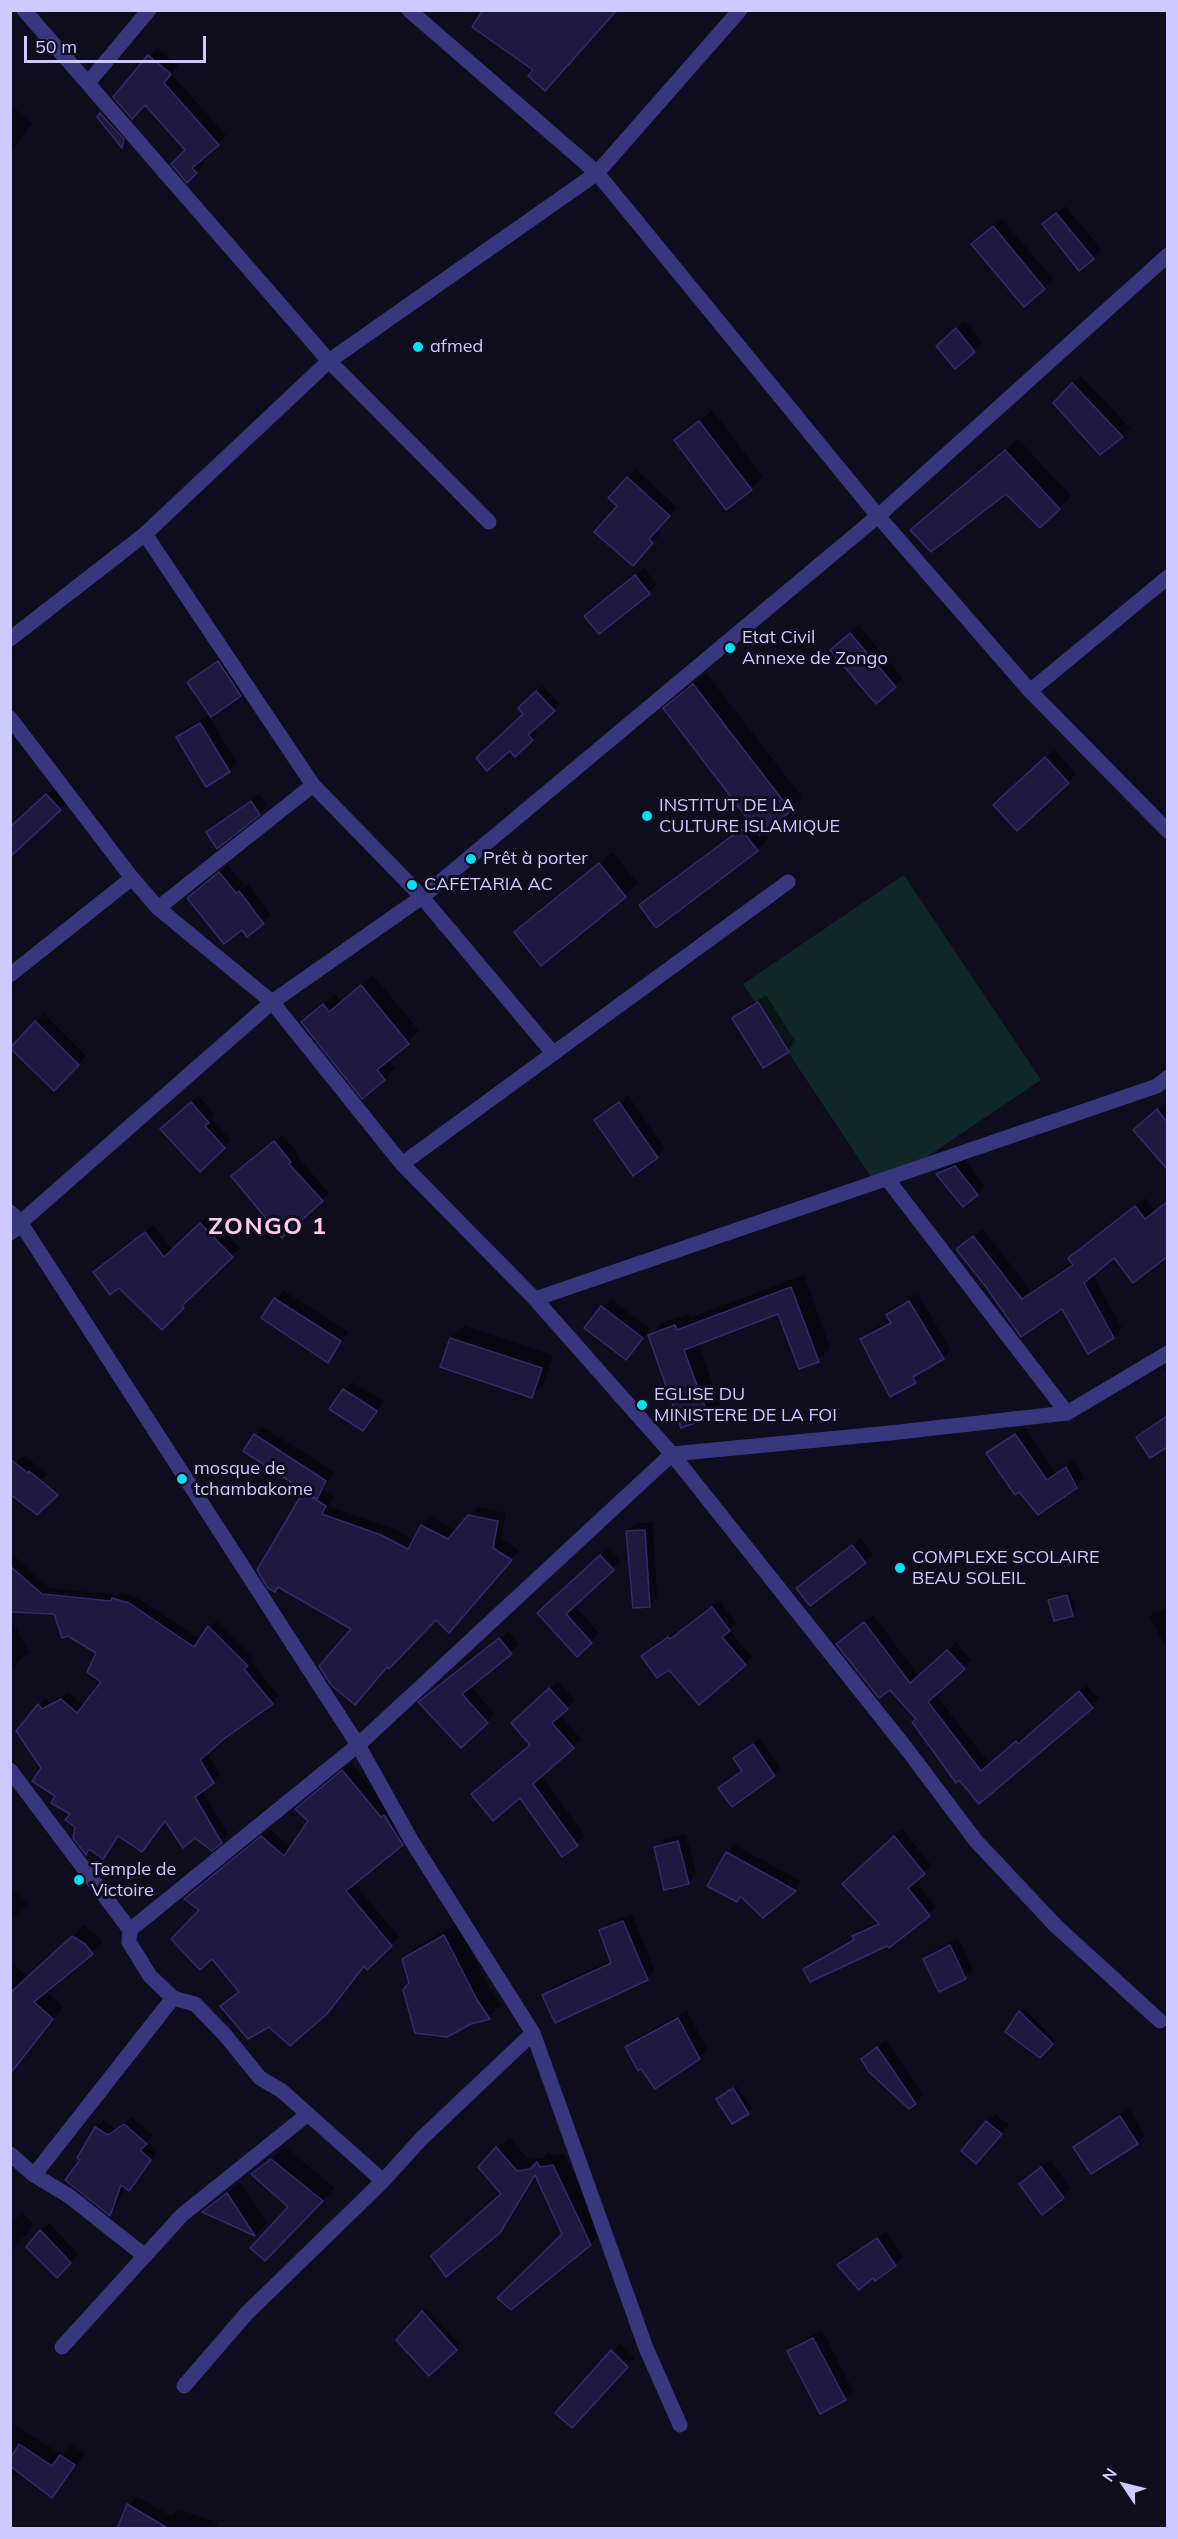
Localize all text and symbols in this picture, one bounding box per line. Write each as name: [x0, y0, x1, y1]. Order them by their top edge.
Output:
scale bar: [27, 24, 208, 62]
text: 50 m: [35, 35, 77, 58]
place label: afmed: [430, 336, 483, 358]
marker: afmed: [411, 340, 425, 354]
place label: Etat Civil Annexe de Zongo: [742, 627, 888, 670]
marker: Etat Civil Annexe de Zongo: [723, 641, 737, 655]
place label: INSTITUT DE LA CULTURE ISLAMIQUE: [659, 795, 840, 838]
marker: INSTITUT DE LA CULTURE ISLAMIQUE: [640, 809, 654, 823]
place label: Prêt à porter: [483, 848, 588, 870]
marker: Prêt à porter: [464, 852, 478, 866]
place label: CAFETARIA AC: [424, 874, 553, 896]
marker: CAFETARIA AC: [405, 878, 419, 892]
district label: ZONGO 1: [208, 1213, 328, 1241]
place label: EGLISE DU MINISTERE DE LA FOI: [654, 1384, 837, 1426]
marker: EGLISE DU MINISTERE DE LA FOI: [635, 1398, 649, 1412]
place label: mosque de tchambakome: [194, 1458, 313, 1500]
marker: mosque de tchambakome: [175, 1472, 189, 1486]
place label: COMPLEXE SCOLAIRE BEAU SOLEIL: [912, 1547, 1100, 1590]
marker: COMPLEXE SCOLAIRE BEAU SOLEIL: [893, 1561, 907, 1575]
place label: Temple de Victoire: [91, 1859, 176, 1902]
marker: Temple de Victoire: [72, 1873, 86, 1887]
north arrow: [1094, 2455, 1154, 2515]
text: N: [1098, 2464, 1121, 2485]

